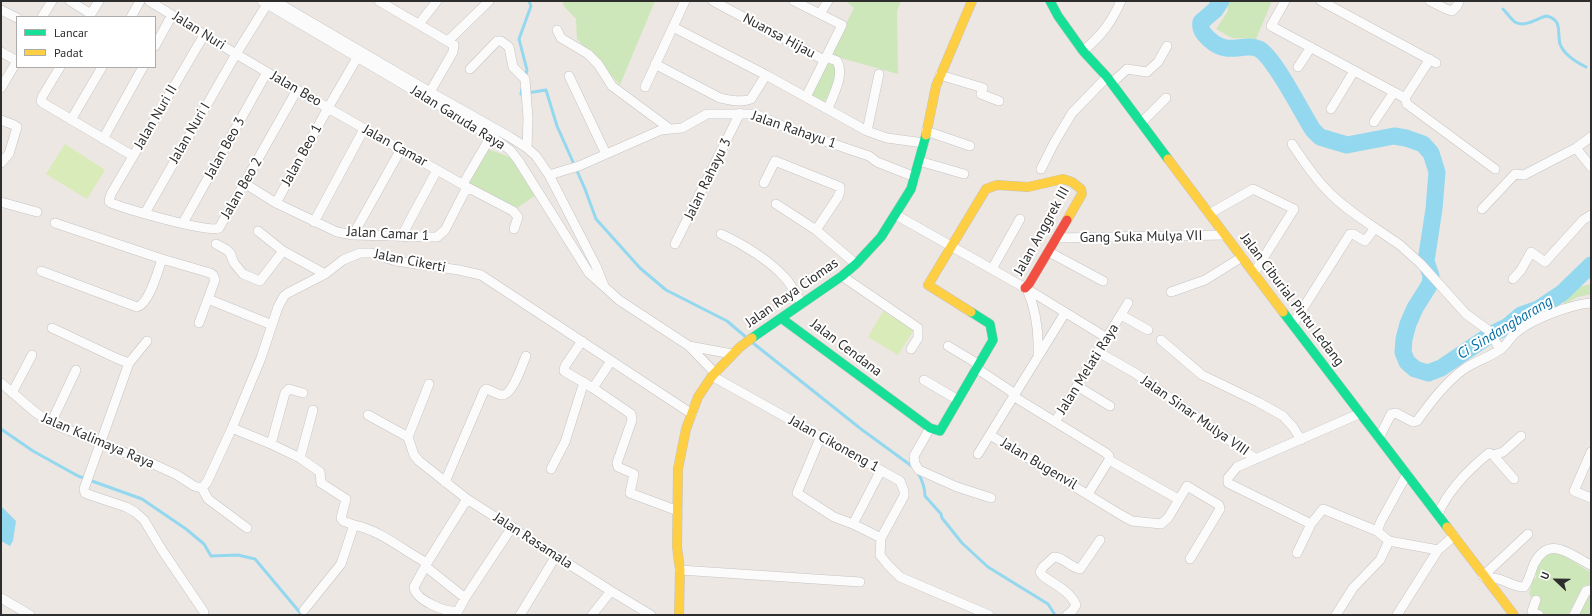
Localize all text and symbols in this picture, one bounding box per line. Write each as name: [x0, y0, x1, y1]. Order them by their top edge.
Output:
street label: Jalan Nuri: [170, 8, 228, 54]
street label: Nuansa Hijau: [740, 10, 818, 62]
legend: [16, 16, 156, 68]
text: Lancar: [54, 25, 88, 40]
text: Padat: [54, 45, 83, 60]
street label: Jalan Beo: [268, 68, 324, 110]
street label: Jalan Nuri II: [131, 82, 181, 152]
street label: Jalan Garuda Raya: [408, 82, 508, 154]
street label: Jalan Nuri I: [166, 100, 214, 166]
street label: Jalan Rahayu 1: [749, 108, 839, 152]
street label: Jalan Beo 3: [201, 114, 249, 182]
street label: Jalan Beo 1: [278, 121, 326, 189]
street label: Jalan Camar: [360, 121, 430, 171]
street label: Jalan Rahayu 3: [681, 135, 735, 223]
street label: Jalan Beo 2: [218, 155, 266, 221]
street label: Jalan Anggrek III: [1011, 184, 1073, 278]
street label: Jalan Camar 1: [346, 223, 430, 245]
street label: Gang Suka Mulya VII: [1079, 228, 1203, 246]
street label: Jalan Ciburial Pintu Ledang: [1237, 230, 1347, 370]
street label: Jalan Cikerti: [373, 246, 447, 276]
street label: Jalan Raya Ciomas: [742, 255, 842, 331]
water label: Ci Sindangbarang: [1454, 292, 1556, 364]
street label: Jalan Cendana: [807, 316, 885, 380]
street label: Jalan Melati Raya: [1053, 321, 1123, 417]
street label: Jalan Sinar Mulya VIII: [1138, 372, 1252, 460]
street label: Jalan Kalimaya Raya: [39, 410, 157, 472]
street label: Jalan Cikoneng 1: [786, 412, 882, 476]
street label: Jalan Bugenvil: [998, 435, 1080, 493]
street label: Jalan Rasamala: [490, 509, 576, 573]
north arrow: [1536, 560, 1576, 600]
text: U: [1537, 570, 1553, 581]

